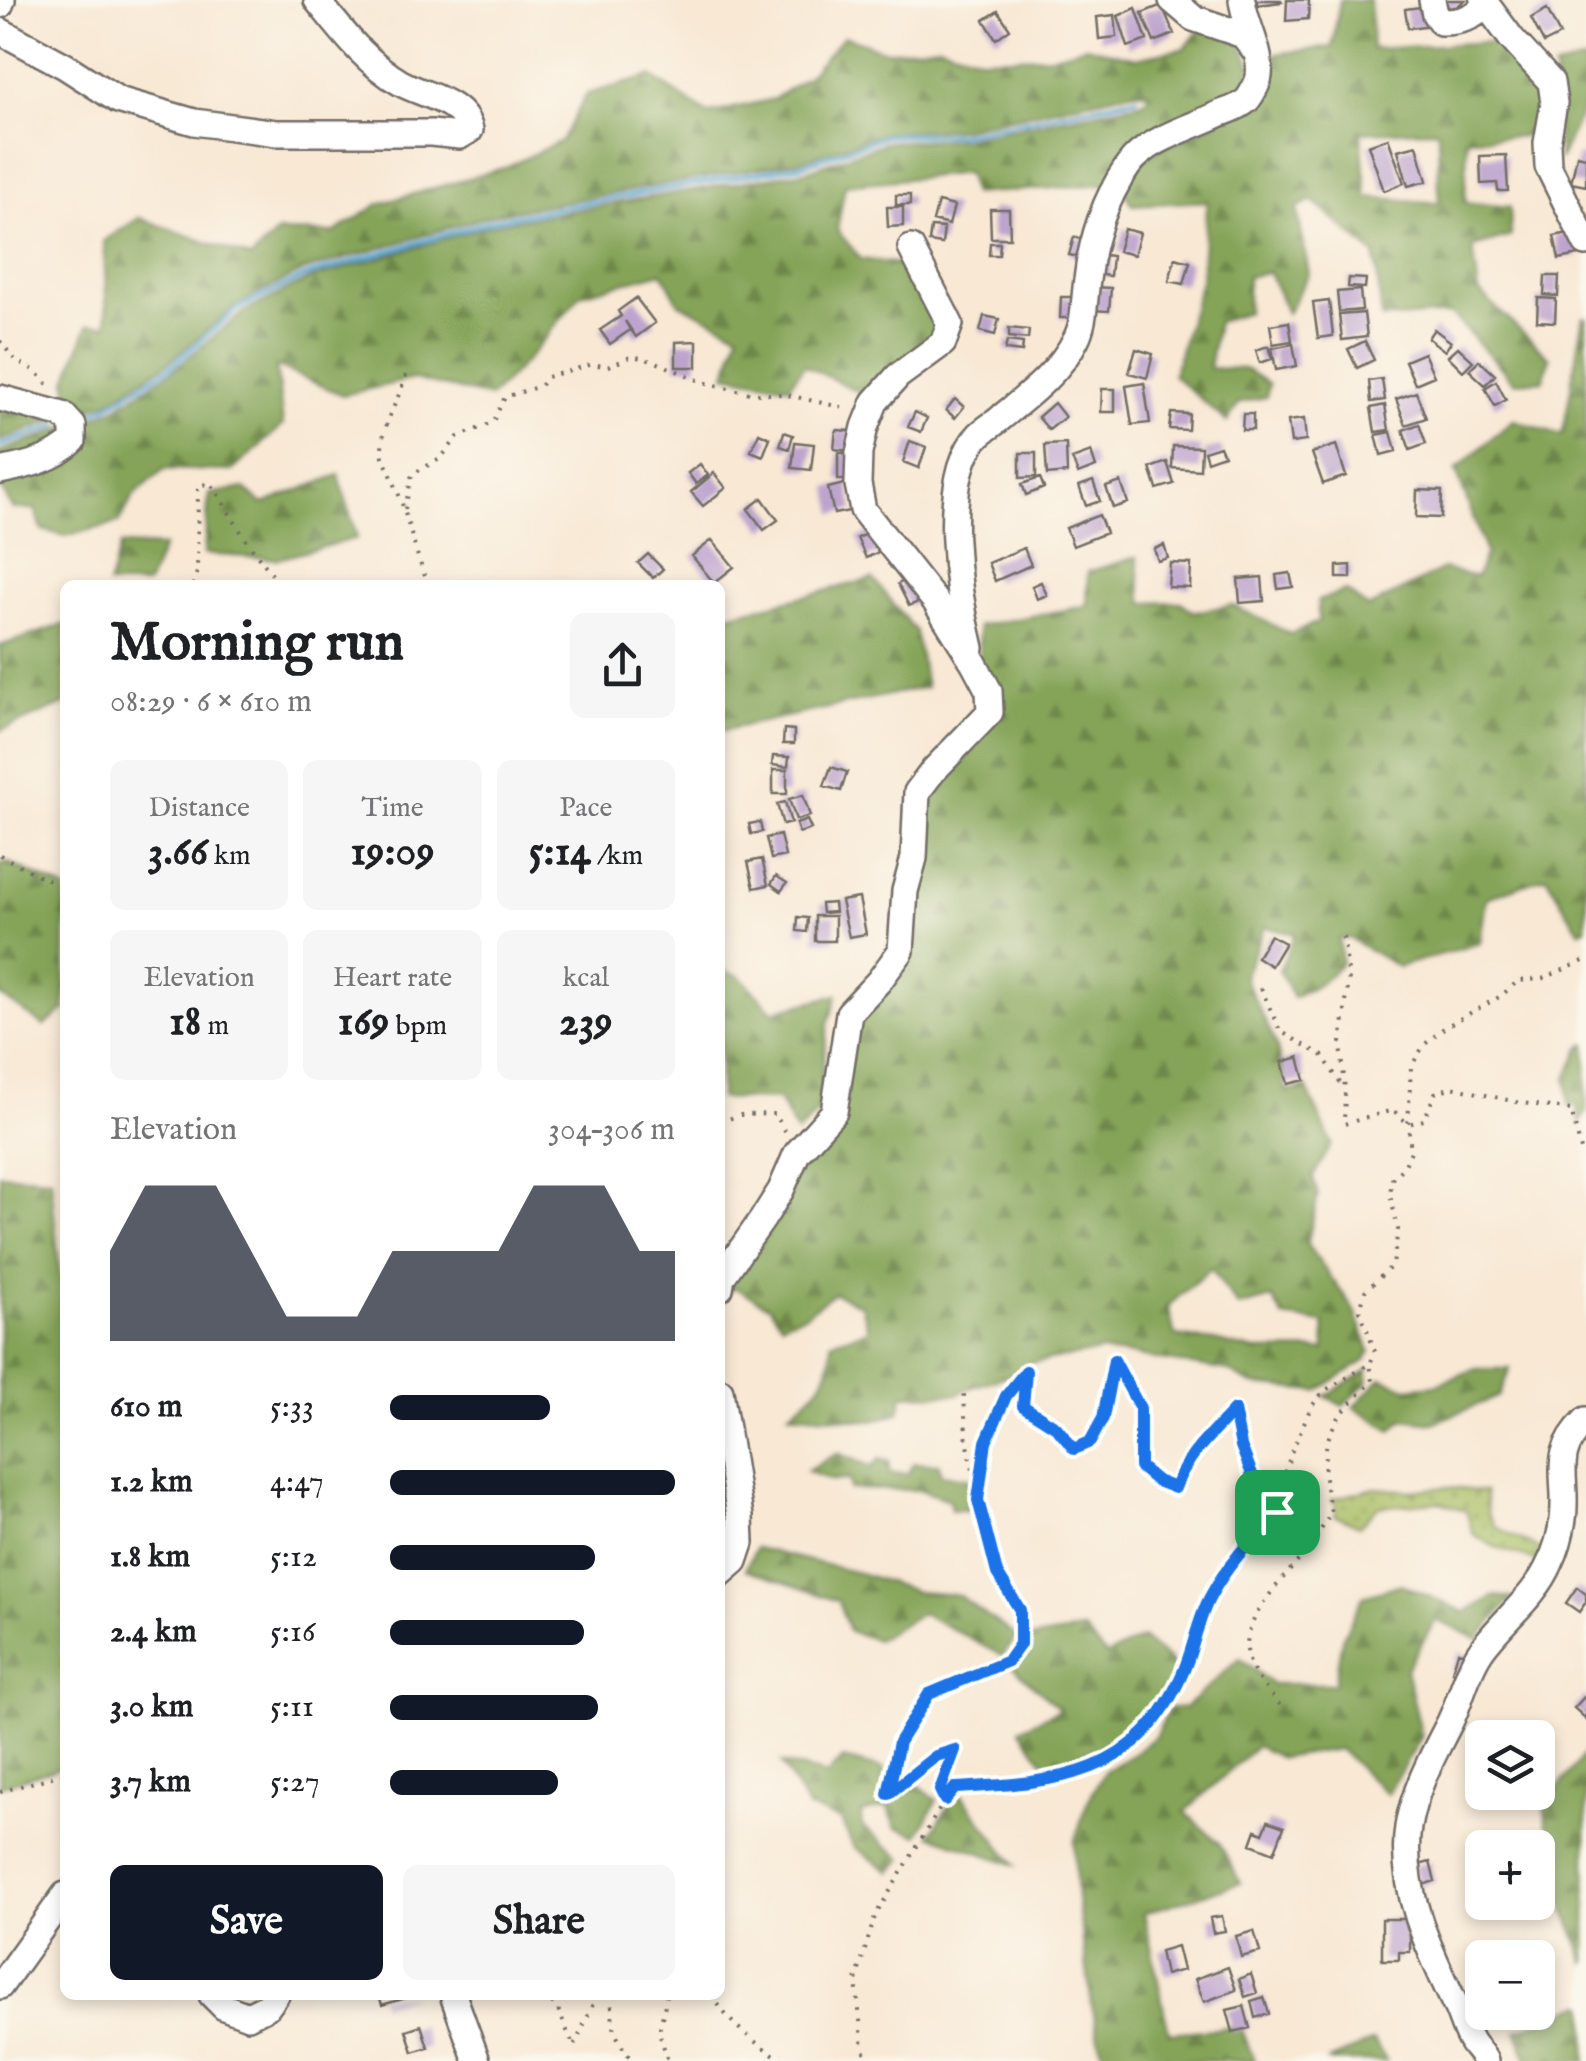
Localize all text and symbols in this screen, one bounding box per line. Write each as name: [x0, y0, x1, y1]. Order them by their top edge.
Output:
text: Morning run: [110, 609, 404, 679]
button: share: [570, 613, 675, 718]
text: 08:29 · 6 × 610 m: [110, 682, 312, 723]
text: Distance: [149, 791, 250, 826]
text: Time: [361, 791, 424, 826]
text: Pace: [559, 791, 612, 826]
text: 3.66: [148, 826, 208, 879]
text: 19:09: [350, 826, 435, 879]
text: 5:14: [528, 826, 591, 879]
text: km: [208, 839, 251, 874]
text: /km: [591, 839, 643, 874]
text: Elevation: [144, 961, 255, 996]
text: Heart rate: [333, 961, 452, 996]
text: kcal: [562, 961, 609, 996]
text: 18: [169, 996, 201, 1049]
text: 169: [338, 996, 389, 1049]
text: 239: [559, 996, 613, 1049]
text: m: [201, 1009, 229, 1044]
text: bpm: [389, 1009, 447, 1044]
text: Elevation: [110, 1110, 237, 1151]
text: 304–306 m: [548, 1110, 675, 1151]
text: 610 m: [110, 1387, 183, 1428]
text: 5:33: [270, 1387, 314, 1428]
text: 1.2 km: [110, 1462, 193, 1503]
text: 4:47: [270, 1462, 324, 1503]
pin: [1235, 1470, 1320, 1555]
icon: arrive: [1250, 1485, 1305, 1540]
text: 1.8 km: [110, 1537, 190, 1578]
text: 5:12: [270, 1537, 317, 1578]
text: 2.4 km: [110, 1612, 197, 1653]
text: 5:16: [270, 1612, 315, 1653]
text: 3.0 km: [110, 1687, 193, 1728]
text: 5:11: [270, 1687, 314, 1728]
map controls: [1465, 1720, 1555, 2030]
button: layers: [1465, 1720, 1555, 1810]
text: 3.7 km: [110, 1762, 191, 1803]
text: 5:27: [270, 1762, 320, 1803]
button: +: [1465, 1830, 1555, 1920]
button: Save: [110, 1865, 383, 1980]
button: Share: [403, 1865, 675, 1980]
button: −: [1465, 1940, 1555, 2030]

